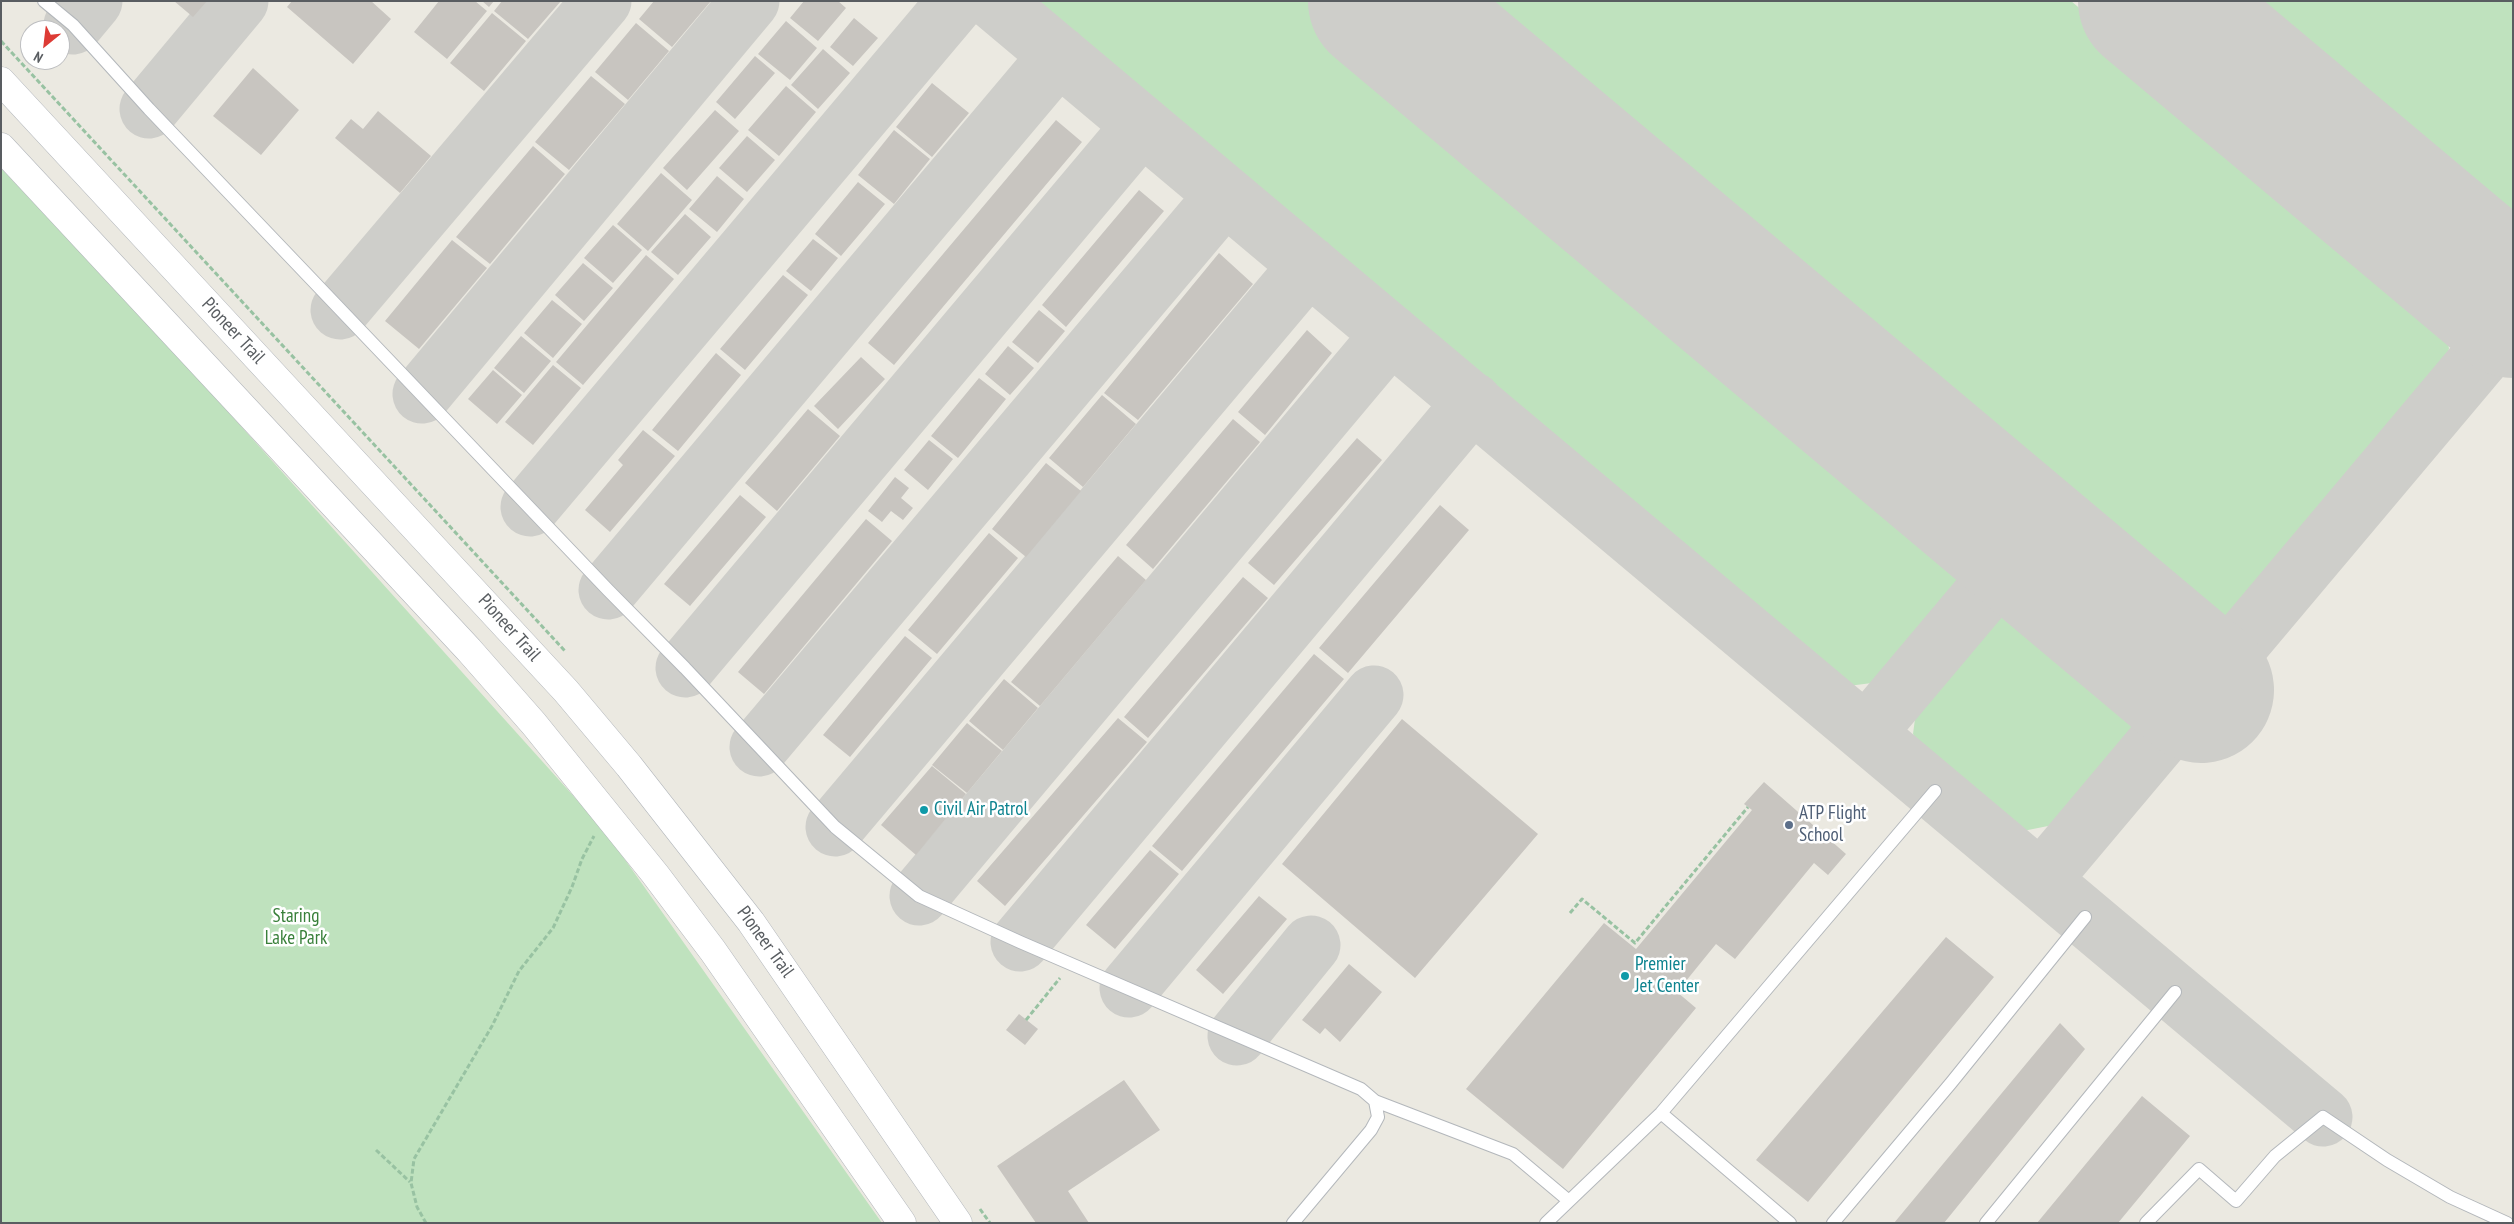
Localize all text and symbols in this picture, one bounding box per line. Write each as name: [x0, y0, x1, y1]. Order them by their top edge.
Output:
north arrow: [20, 20, 70, 70]
text: N: [31, 48, 46, 67]
street label: Pioneer Trail: [197, 293, 269, 369]
street label: Pioneer Trail: [473, 590, 545, 666]
place label: Civil Air Patrol: [934, 799, 1028, 821]
place label: ATP Flight School: [1799, 803, 1866, 847]
marker: Civil Air Patrol: [918, 804, 930, 816]
marker: ATP Flight School: [1783, 819, 1795, 831]
street label: Pioneer Trail: [732, 902, 798, 982]
park label: Staring Lake Park: [265, 906, 327, 950]
place label: Premier Jet Center: [1635, 954, 1699, 998]
marker: Premier Jet Center: [1619, 970, 1631, 982]

